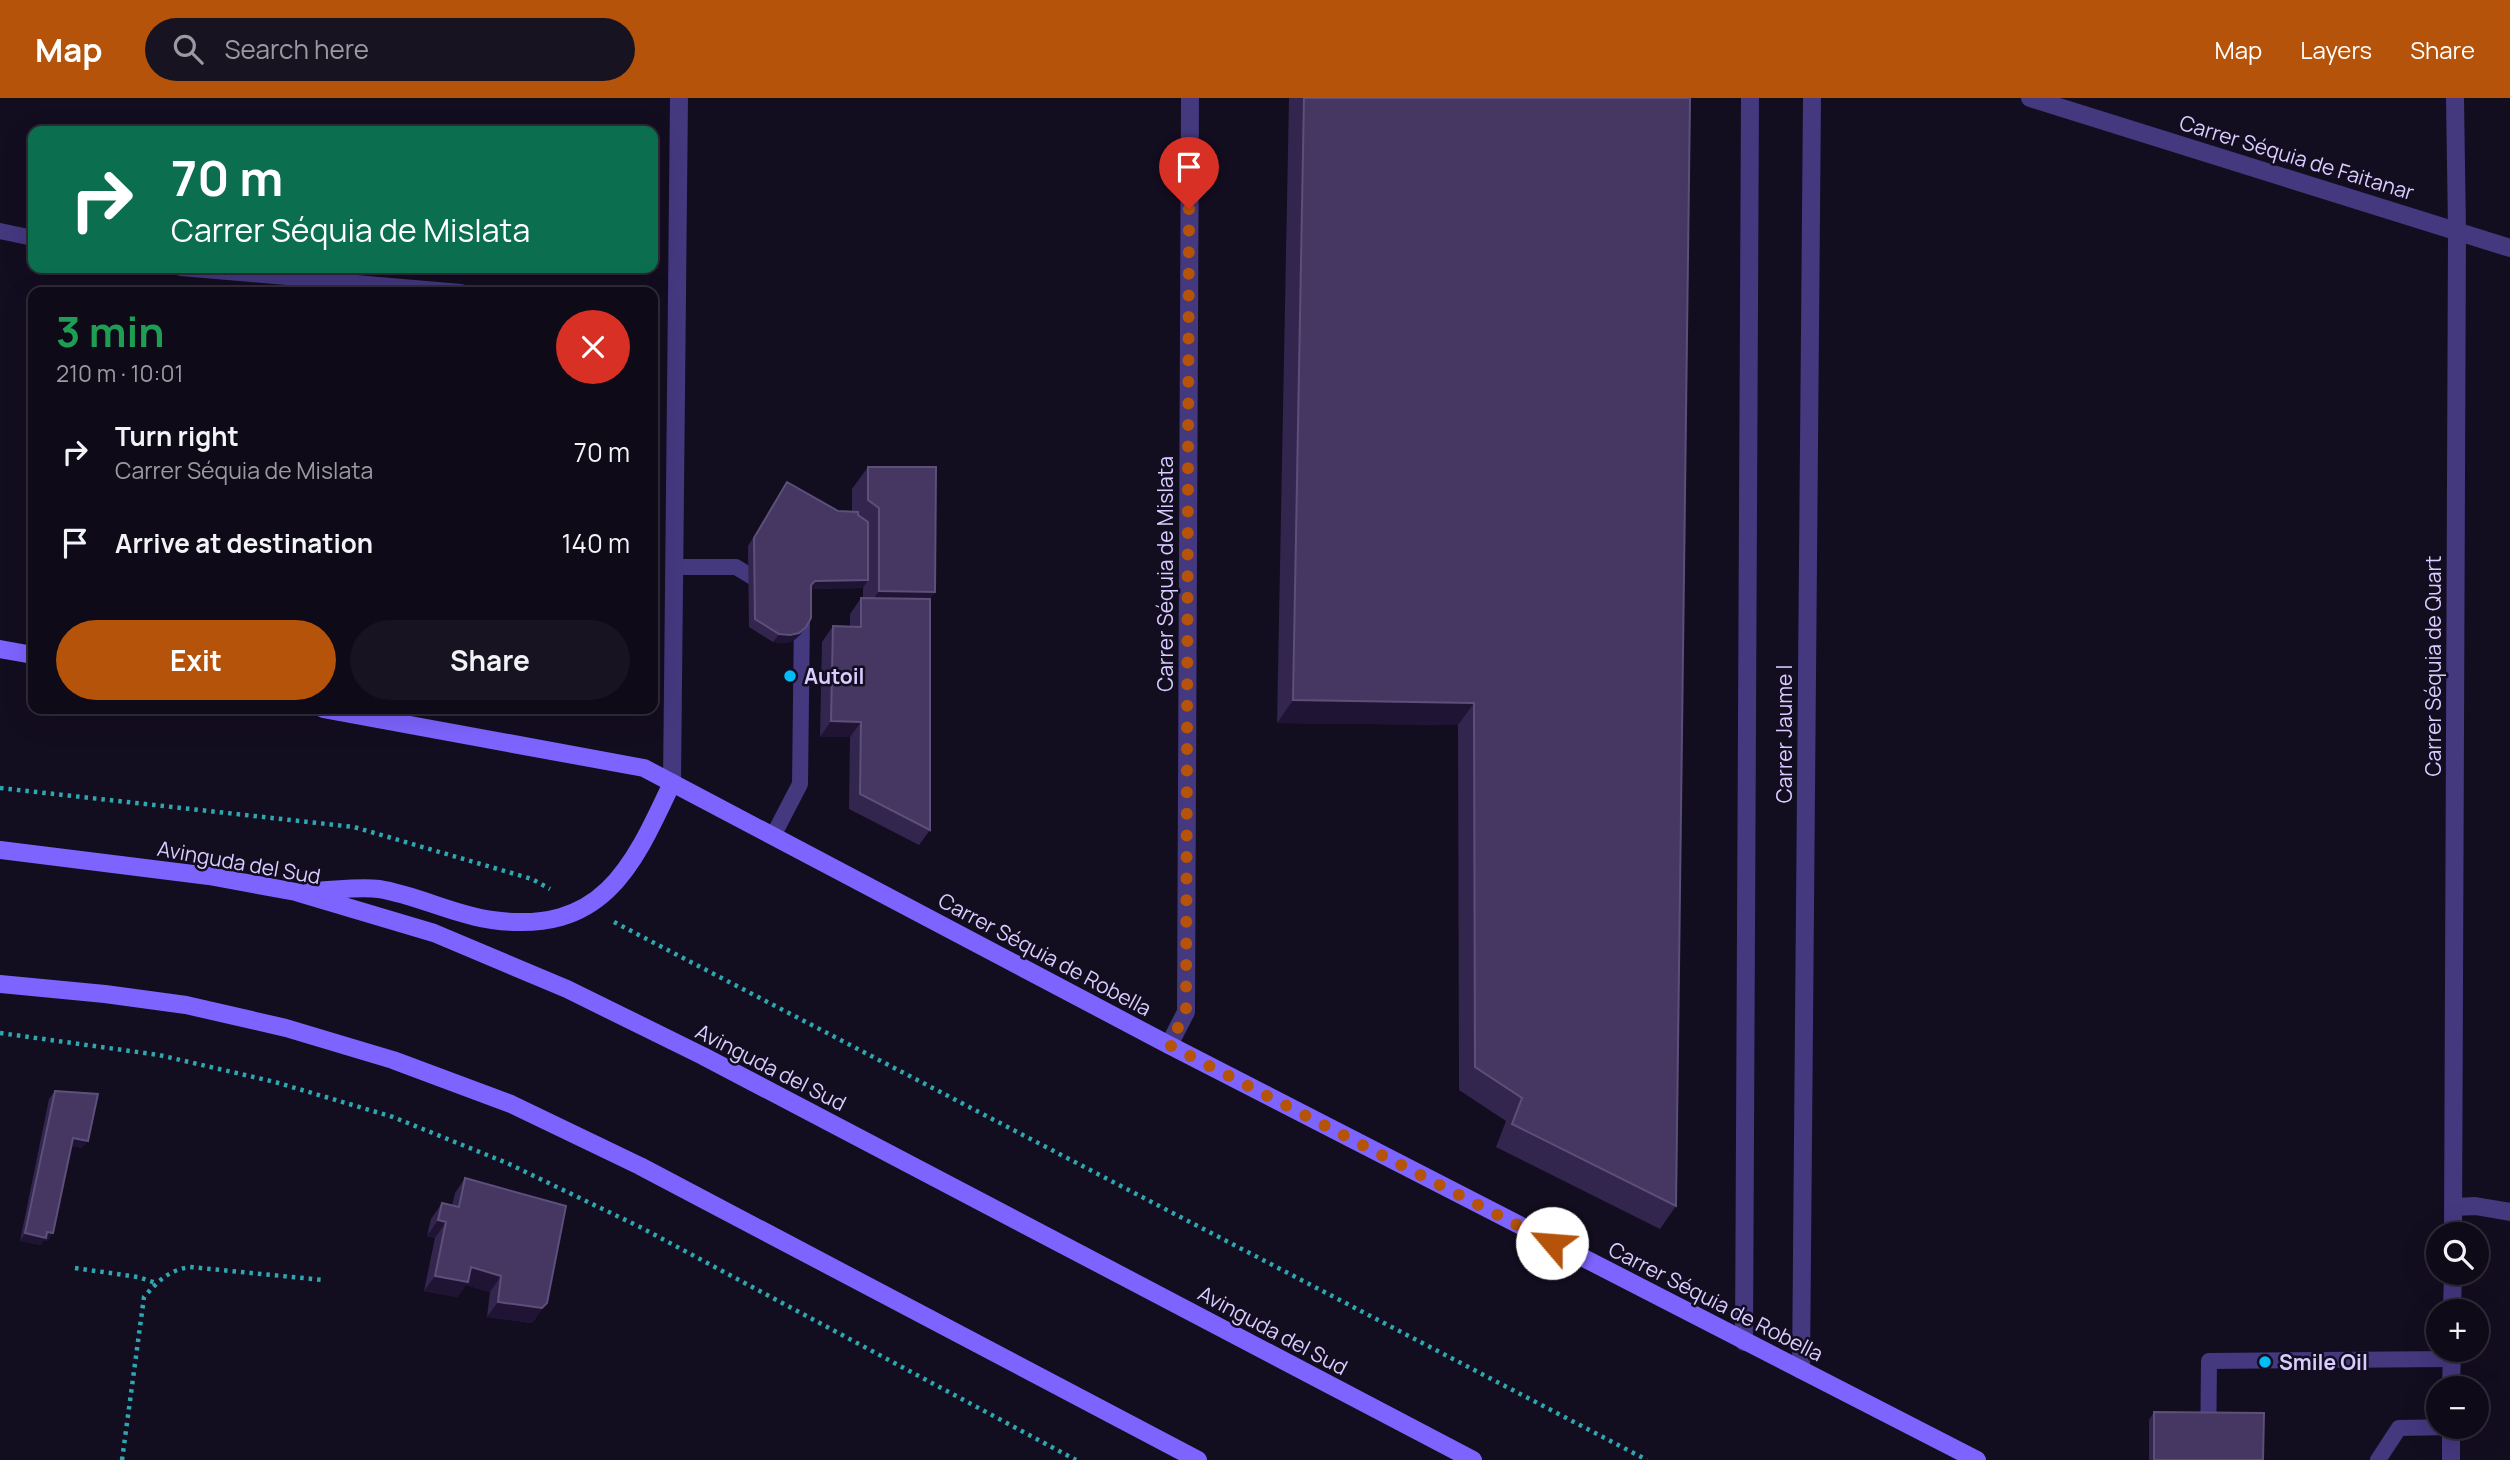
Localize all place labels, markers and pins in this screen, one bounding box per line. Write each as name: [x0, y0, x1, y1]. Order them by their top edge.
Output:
pin: [1159, 137, 1219, 209]
place label: Autoil: [804, 662, 865, 690]
marker: Autoil: [782, 668, 798, 684]
place label: Smile Oil: [2279, 1348, 2368, 1376]
marker: Smile Oil: [2257, 1354, 2273, 1370]

